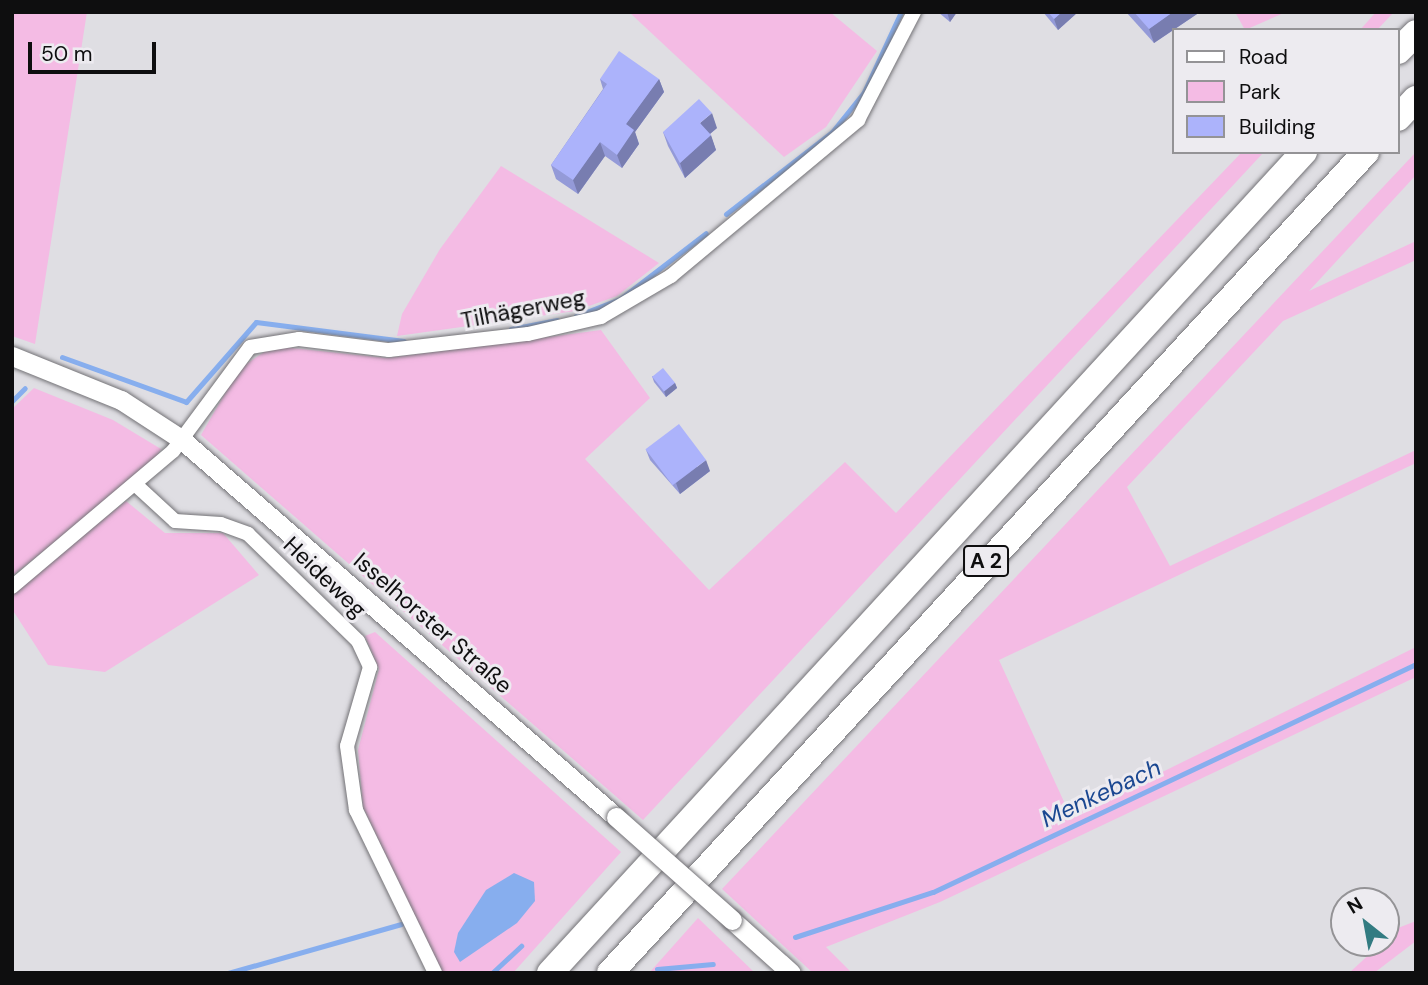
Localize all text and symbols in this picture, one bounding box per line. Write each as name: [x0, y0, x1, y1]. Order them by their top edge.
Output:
scale bar: [32, 28, 159, 72]
legend: [1172, 28, 1400, 154]
text: 50 m: [41, 40, 92, 68]
text: Road: [1239, 43, 1288, 71]
text: Park: [1239, 78, 1280, 106]
text: Building: [1239, 113, 1315, 141]
street label: Tilhägerweg: [458, 283, 588, 335]
street label: Heideweg: [278, 531, 372, 623]
road number: A 2: [962, 544, 1010, 578]
street label: Isselhorster Straße: [348, 547, 518, 699]
water label: Menkebach: [1037, 753, 1165, 833]
north arrow: [1330, 887, 1400, 957]
text: N: [1343, 891, 1367, 920]

